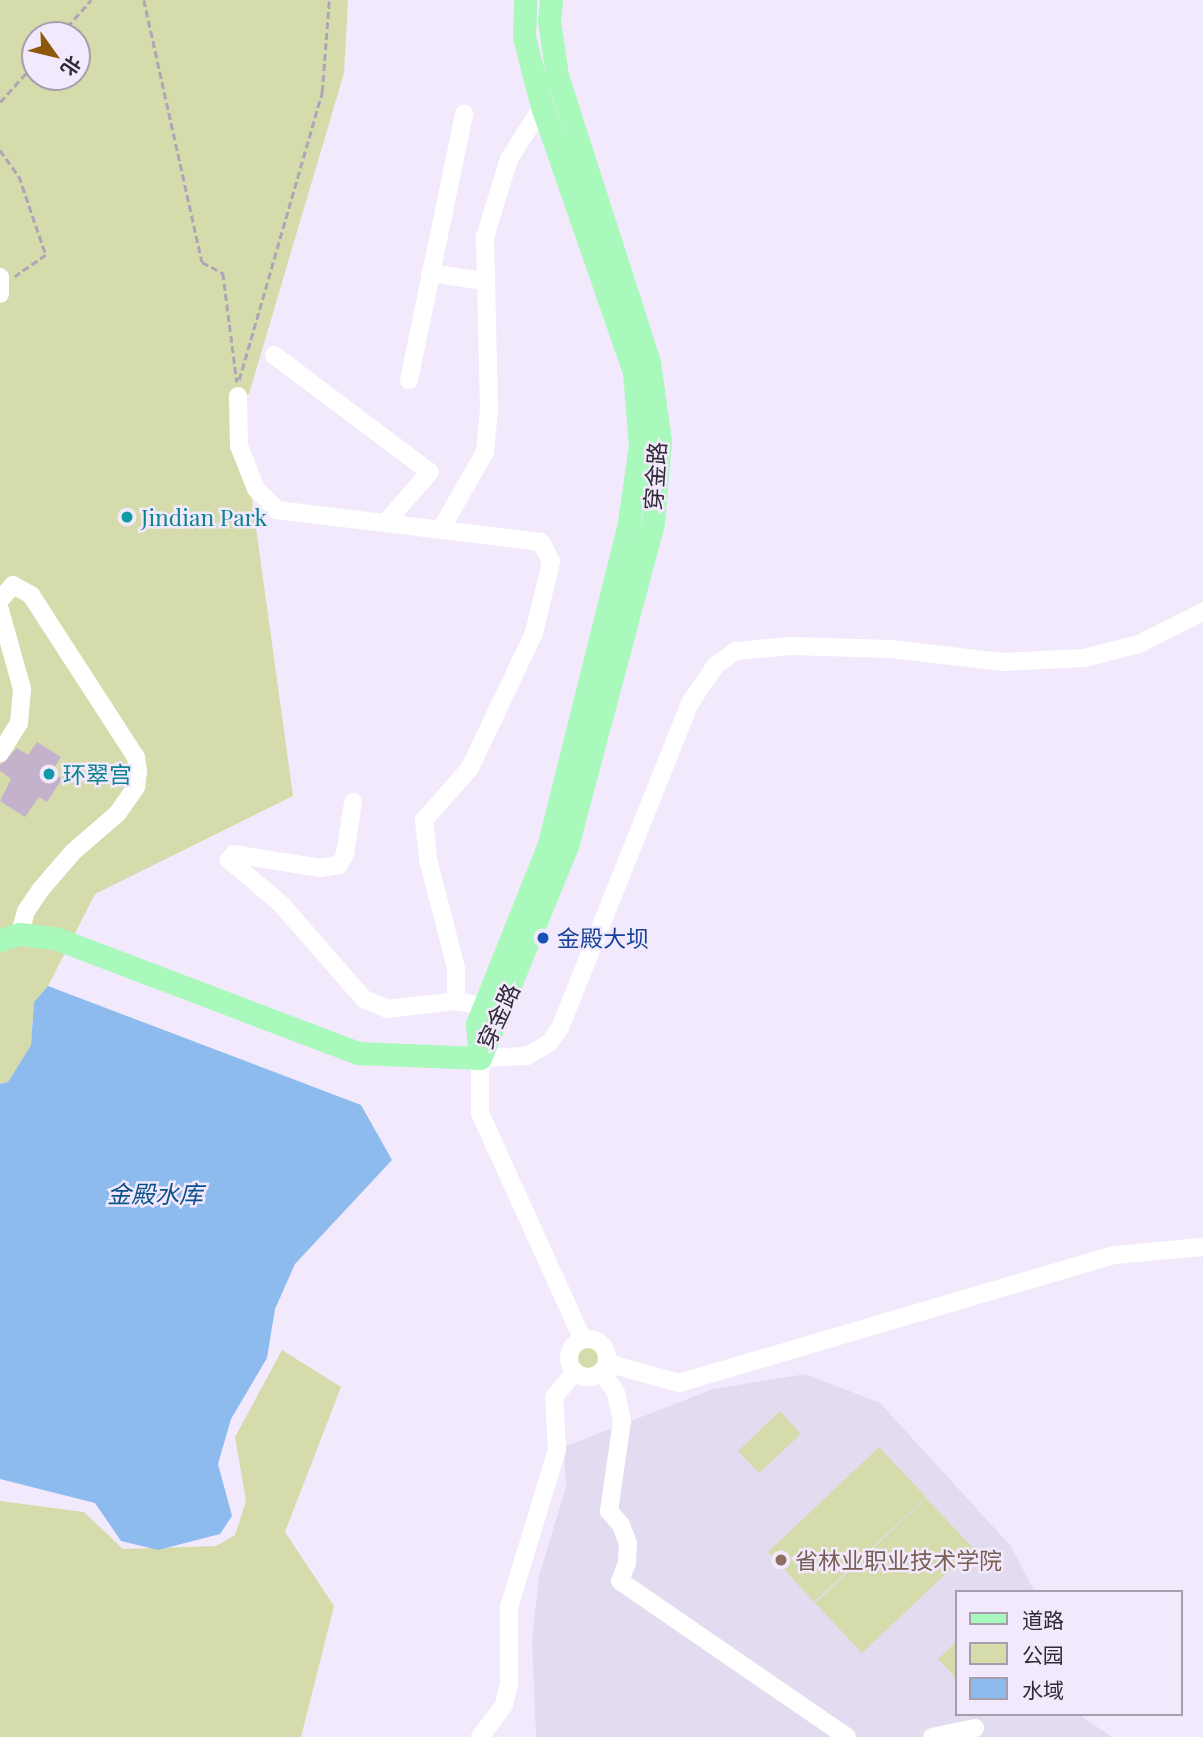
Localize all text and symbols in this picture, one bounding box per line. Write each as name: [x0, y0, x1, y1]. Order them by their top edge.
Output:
north arrow: [21, 21, 91, 91]
text: 北: [56, 51, 88, 82]
street label: 穿金路: [639, 441, 671, 511]
place label: Jindian Park: [141, 503, 267, 531]
marker: Jindian Park: [119, 509, 135, 525]
place label: 环翠宫: [63, 760, 132, 788]
marker: 环翠宫: [41, 766, 57, 782]
place label: 金殿大坝: [557, 924, 649, 952]
marker: 金殿大坝: [535, 930, 551, 946]
street label: 穿金路: [471, 979, 525, 1053]
water label: 金殿水库: [107, 1180, 203, 1208]
place label: 省林业职业技术学院: [795, 1546, 1002, 1574]
marker: 省林业职业技术学院: [773, 1552, 789, 1568]
legend: [954, 1590, 1182, 1716]
text: 道路: [1022, 1605, 1064, 1633]
text: 公园: [1022, 1640, 1064, 1668]
text: 水域: [1022, 1675, 1064, 1703]

